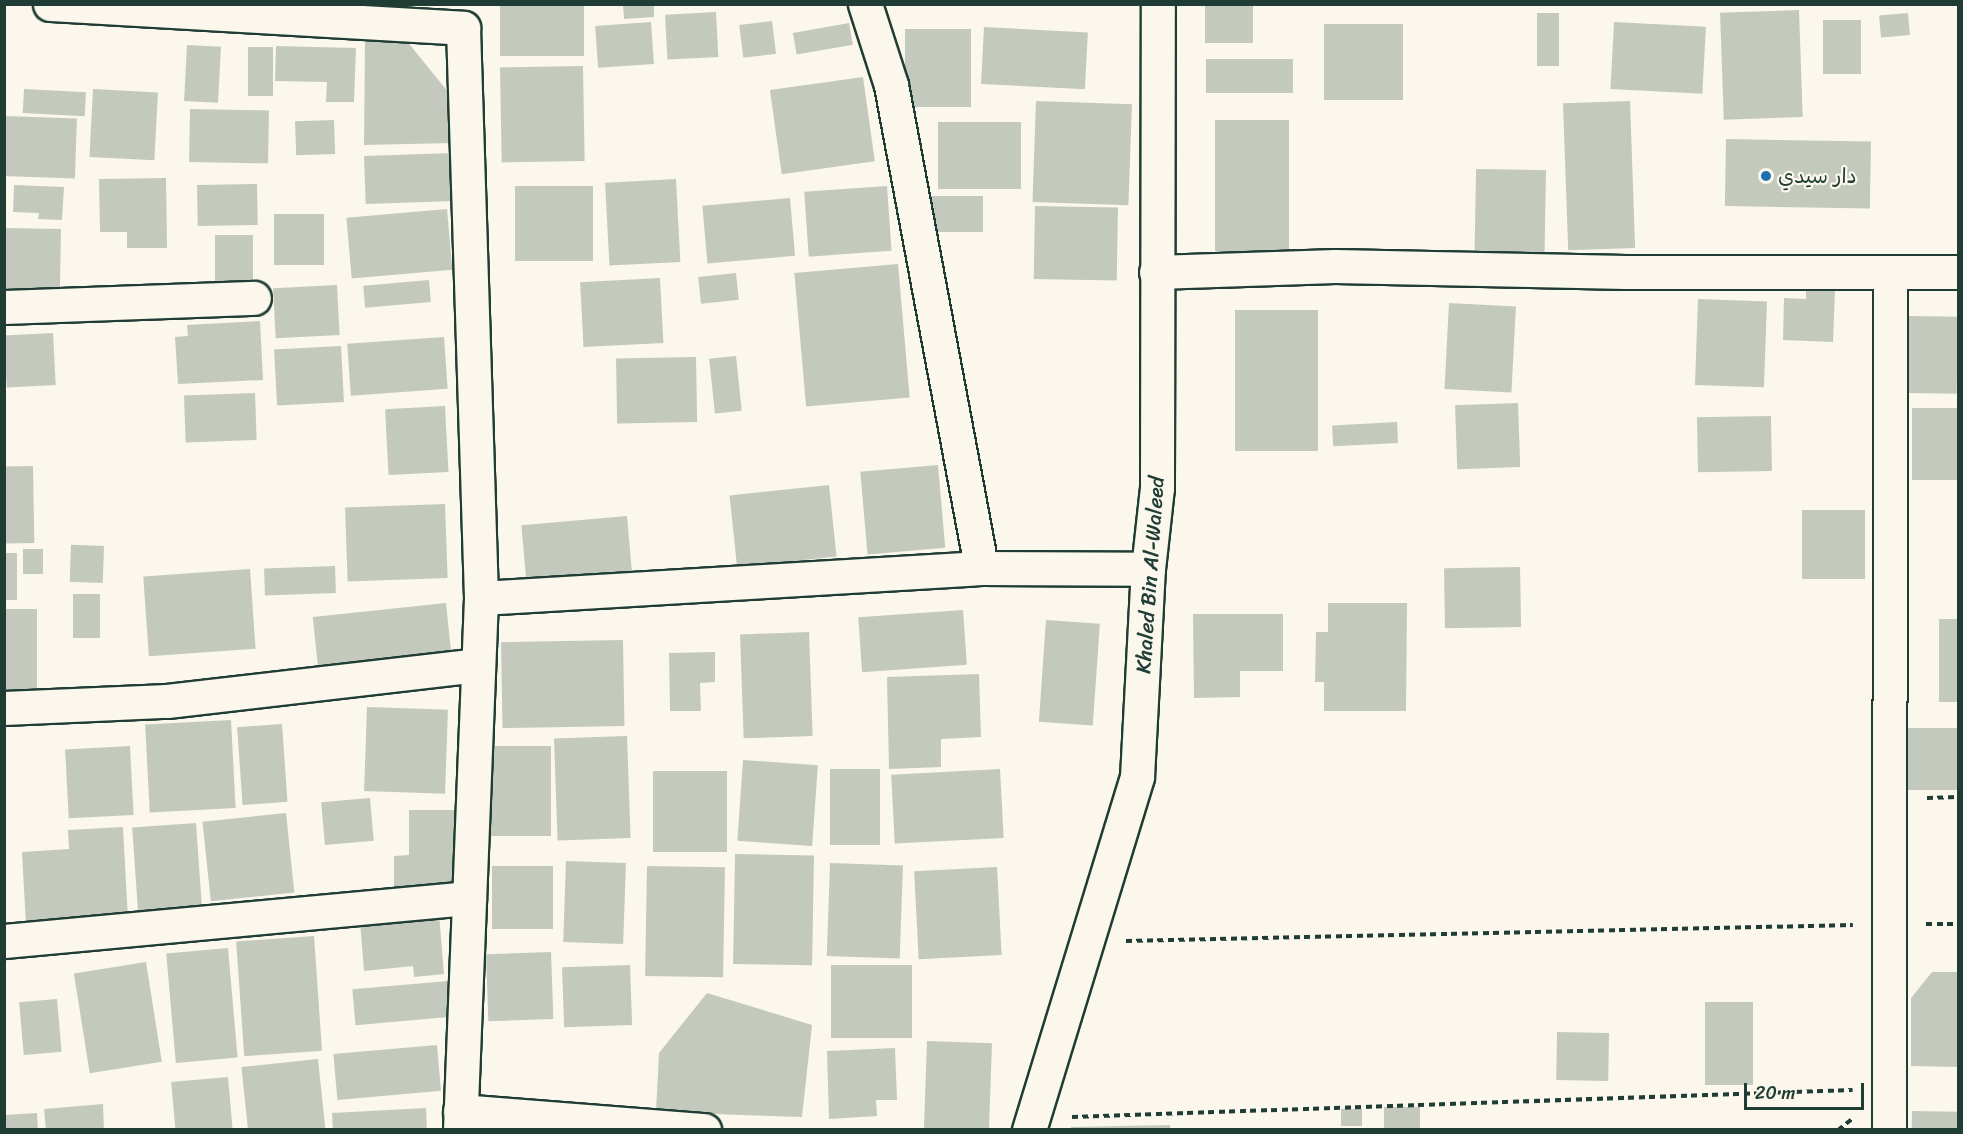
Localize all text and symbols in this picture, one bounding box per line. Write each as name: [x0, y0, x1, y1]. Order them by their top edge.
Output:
place label: دار سيدي: [1778, 163, 1857, 189]
marker: دار سيدي: [1759, 169, 1773, 183]
street label: Khaled Bin Al-Waleed: [1131, 476, 1169, 674]
scale bar: [1747, 1071, 1867, 1109]
text: 20 m: [1755, 1077, 1795, 1109]

